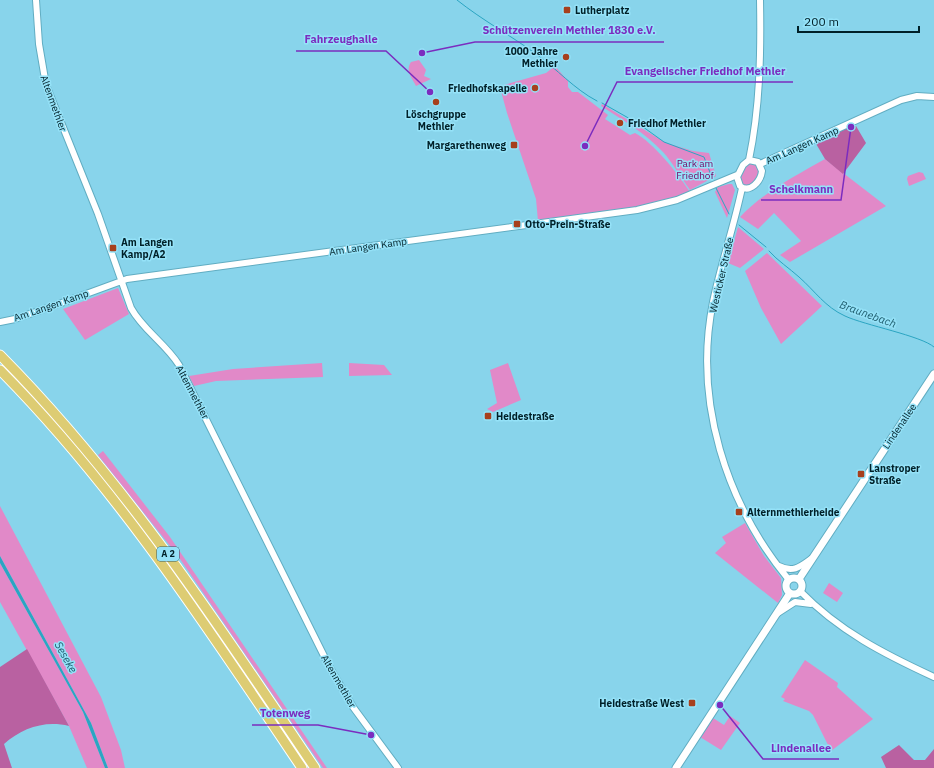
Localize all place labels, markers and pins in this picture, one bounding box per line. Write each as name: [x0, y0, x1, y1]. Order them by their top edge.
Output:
place label: Lutherplatz: [575, 4, 629, 17]
marker: Lutherplatz: [562, 5, 572, 15]
callout: Schützenverein Methler 1830 e.V.: [475, 19, 664, 42]
callout: Fahrzeughalle: [296, 28, 386, 51]
place label: 1000 Jahre Methler: [505, 45, 558, 70]
marker: 1000 Jahre Methler: [561, 52, 571, 62]
callout: Evangelischer Friedhof Methler: [617, 59, 793, 82]
place label: Friedhofskapelle: [448, 82, 527, 95]
marker: Friedhofskapelle: [530, 83, 540, 93]
marker: Löschgruppe Methler: [431, 97, 441, 107]
place label: Löschgruppe Methler: [406, 108, 467, 133]
place label: Friedhof Methler: [628, 117, 706, 130]
marker: Friedhof Methler: [615, 118, 625, 128]
place label: Margarethenweg: [427, 139, 506, 152]
marker: Margarethenweg: [509, 140, 519, 150]
callout: Schelkmann: [761, 177, 841, 200]
place label: Otto-Prein-Straße: [525, 218, 611, 231]
marker: Otto-Prein-Straße: [512, 219, 522, 229]
place label: Am Langen Kamp/A2: [121, 236, 173, 261]
marker: Am Langen Kamp/A2: [108, 243, 118, 253]
place label: Heidestraße: [496, 410, 555, 423]
marker: Heidestraße: [483, 411, 493, 421]
place label: Lanstroper Straße: [869, 462, 920, 487]
marker: Lanstroper Straße: [856, 469, 866, 479]
place label: Alternmethlerheide: [747, 506, 840, 519]
marker: Alternmethlerheide: [734, 507, 744, 517]
place label: Heidestraße West: [599, 697, 684, 710]
marker: Heidestraße West: [687, 698, 697, 708]
callout: Totenweg: [252, 702, 318, 725]
callout: Lindenallee: [763, 736, 839, 759]

